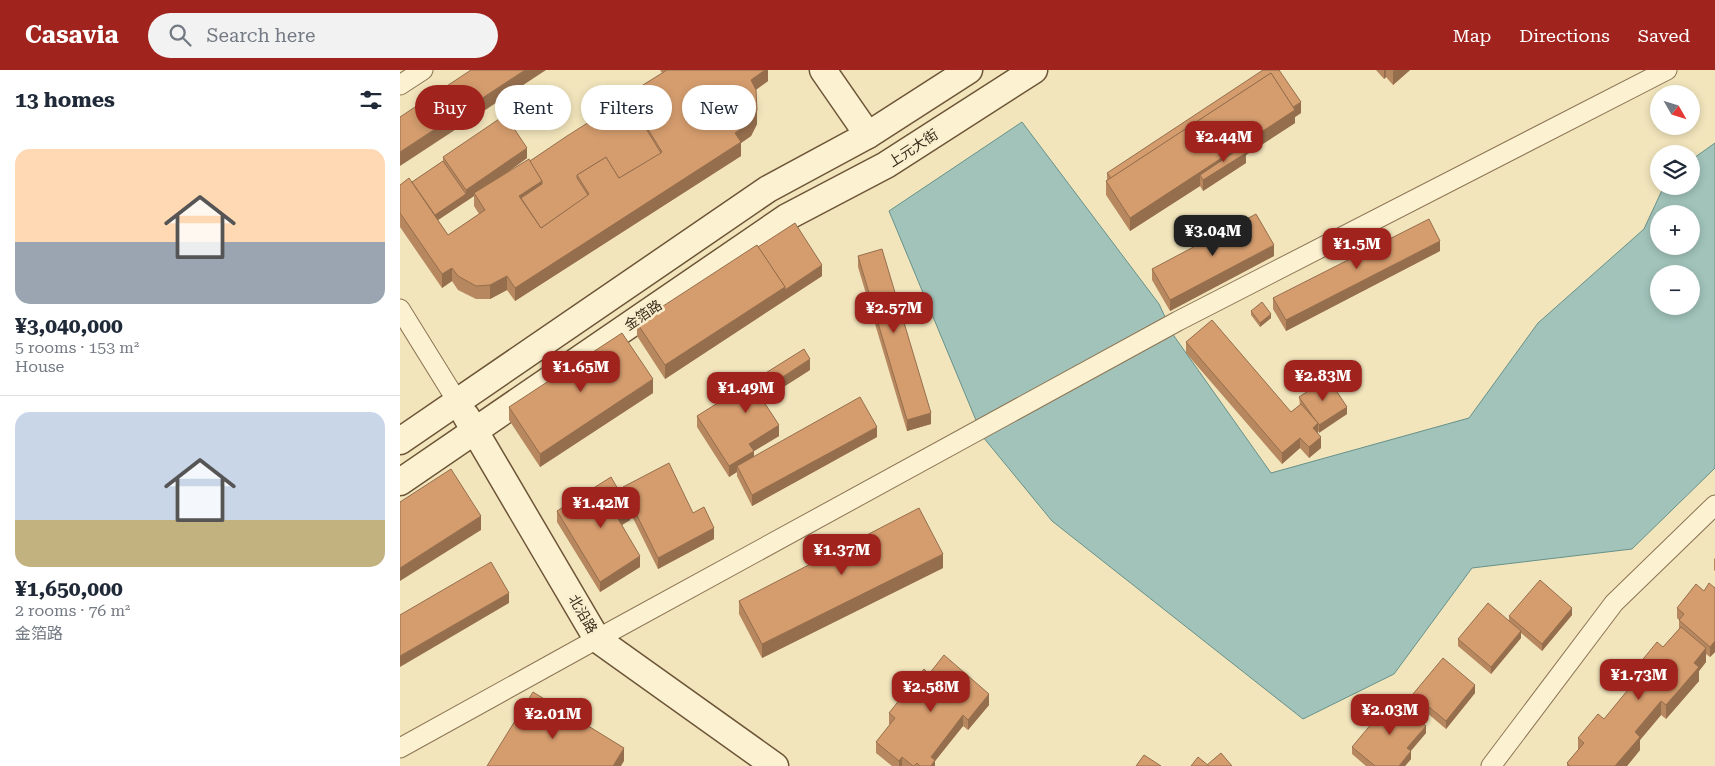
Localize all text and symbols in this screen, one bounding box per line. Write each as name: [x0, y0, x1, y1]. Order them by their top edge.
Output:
search box: [148, 13, 498, 58]
text: Casavia: [25, 21, 118, 49]
icon: search: [166, 21, 194, 49]
text: Search here: [206, 24, 315, 47]
text: Map: [1453, 25, 1491, 46]
text: Directions: [1519, 25, 1610, 46]
text: Saved: [1638, 25, 1690, 46]
chip: Buy: [415, 85, 485, 130]
chip: Rent: [495, 85, 571, 130]
chip: Filters: [581, 85, 672, 130]
chip: New: [682, 85, 756, 130]
north arrow: [1650, 85, 1700, 135]
map controls: [1650, 85, 1700, 315]
icon: filters: [357, 86, 385, 114]
text: 13 homes: [15, 88, 115, 112]
pin: ¥2.44M: [1183, 121, 1265, 163]
street label: 上元大街: [885, 126, 941, 170]
text: ¥2.44M: [1196, 127, 1252, 146]
button: layers: [1650, 145, 1700, 195]
icon: home: [155, 182, 245, 272]
button: +: [1650, 205, 1700, 255]
pin: ¥3.04M: [1172, 214, 1254, 257]
text: ¥3.04M: [1185, 221, 1241, 240]
pin: ¥1.5M: [1322, 228, 1392, 270]
text: ¥1.5M: [1333, 234, 1381, 253]
button: −: [1650, 265, 1700, 315]
pin: ¥2.57M: [853, 292, 935, 334]
street label: 金箔路: [621, 297, 665, 333]
text: ¥2.57M: [866, 298, 922, 317]
text: ¥3,040,000: [15, 314, 123, 338]
text: 5 rooms · 153 m²: [15, 338, 139, 357]
pin: ¥1.65M: [540, 350, 622, 393]
text: House: [15, 357, 64, 376]
text: ¥1.65M: [553, 357, 609, 376]
pin: ¥2.83M: [1282, 360, 1364, 402]
text: ¥2.83M: [1295, 366, 1351, 385]
pin: ¥1.49M: [705, 372, 787, 414]
text: ¥1.49M: [718, 378, 774, 397]
icon: home: [155, 445, 245, 535]
pin: ¥1.42M: [560, 486, 642, 529]
text: ¥1.42M: [573, 493, 629, 512]
pin: ¥1.37M: [801, 534, 883, 576]
text: ¥1.37M: [814, 540, 870, 559]
text: ¥1,650,000: [15, 577, 123, 601]
street label: 北沿路: [566, 592, 600, 636]
text: 2 rooms · 76 m²: [15, 601, 130, 620]
text: 金箔路: [15, 624, 63, 643]
pin: ¥1.73M: [1598, 658, 1680, 701]
text: ¥1.73M: [1611, 665, 1667, 684]
pin: ¥2.58M: [890, 670, 972, 713]
text: ¥2.58M: [903, 677, 959, 696]
pin: ¥2.03M: [1349, 694, 1431, 736]
pin: ¥2.01M: [512, 698, 594, 740]
text: ¥2.03M: [1362, 700, 1418, 719]
text: ¥2.01M: [525, 704, 581, 723]

